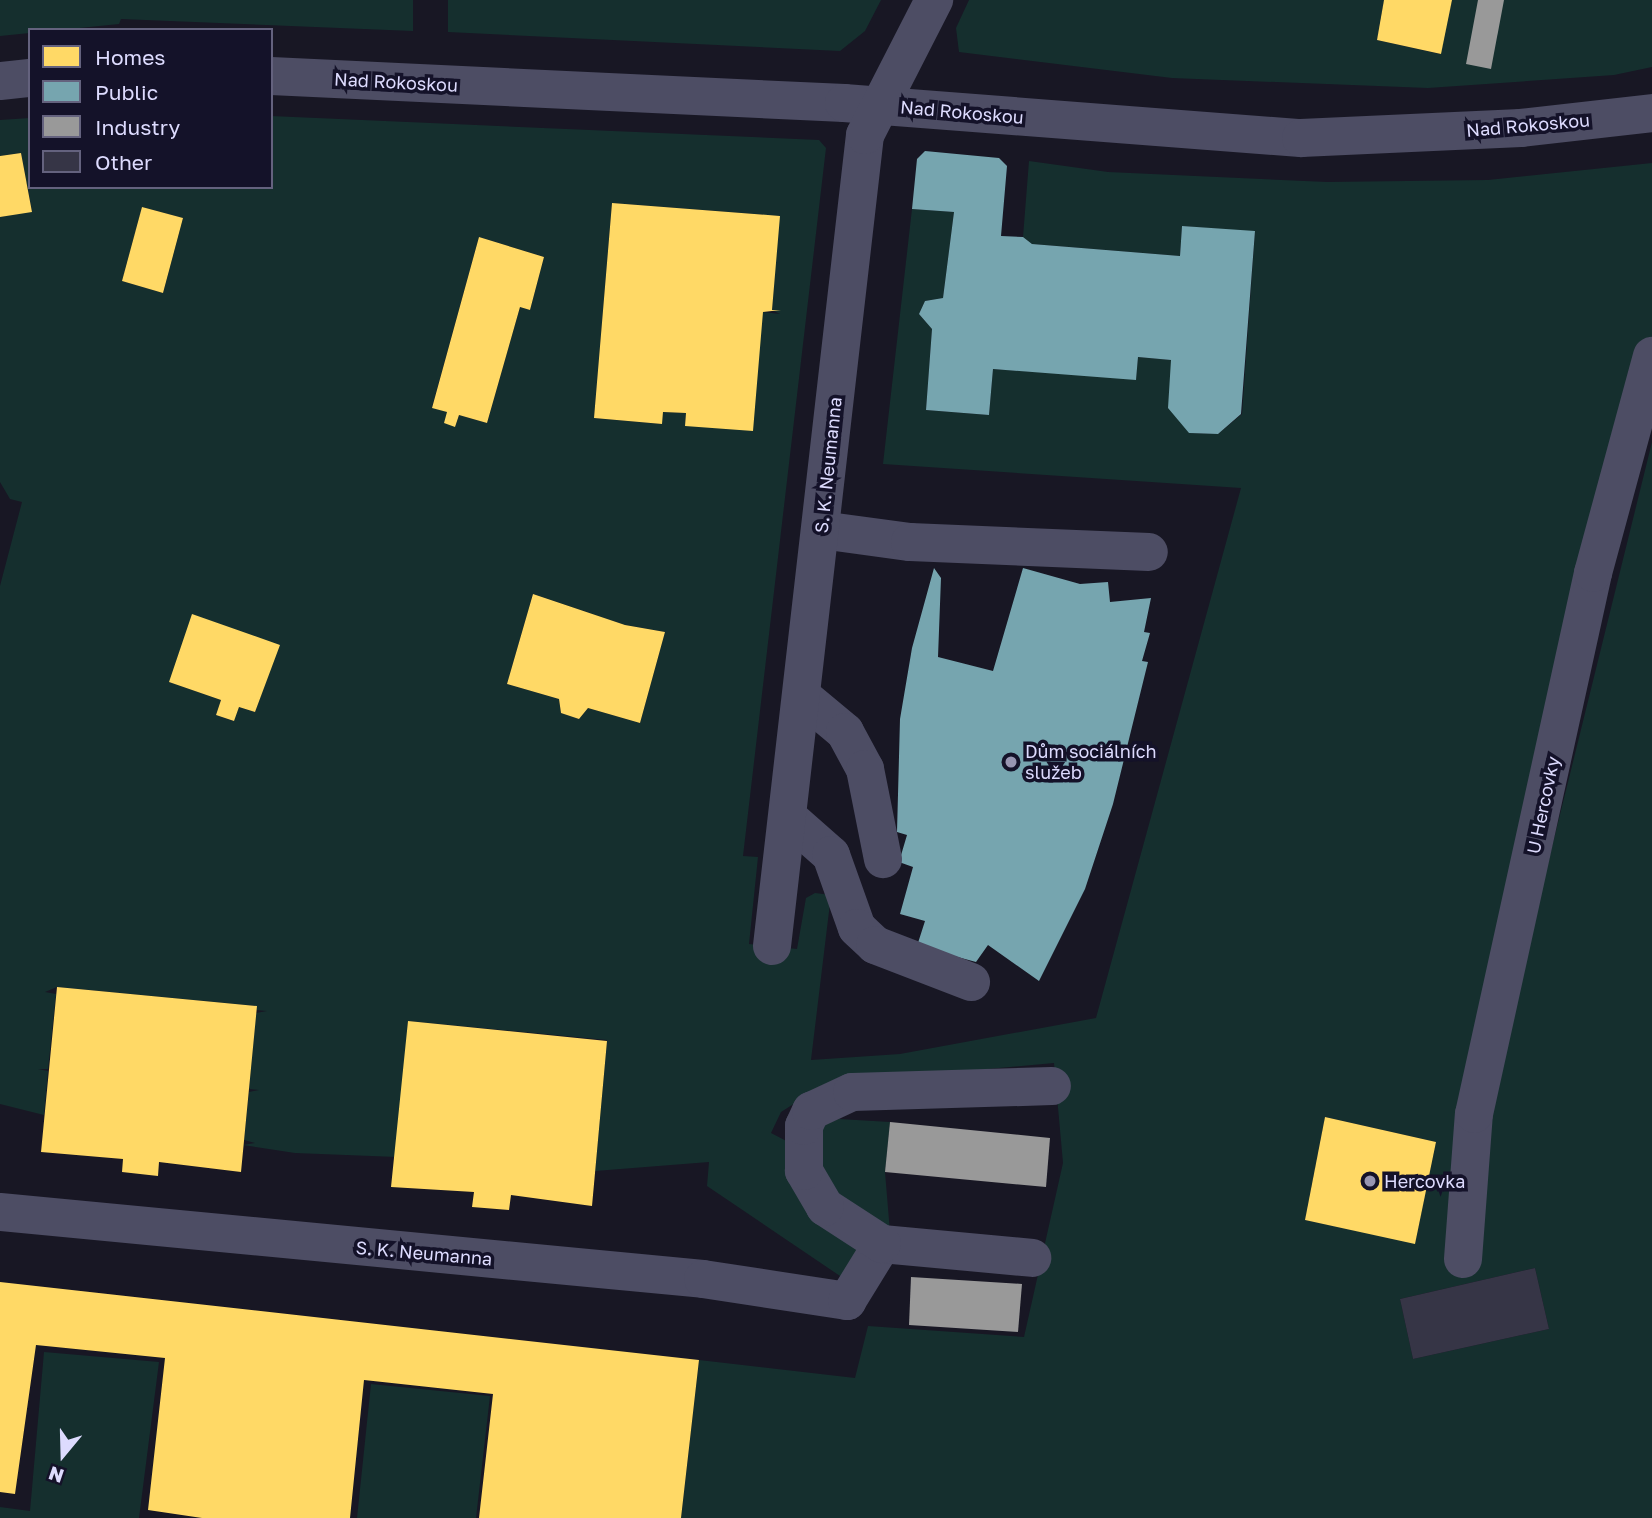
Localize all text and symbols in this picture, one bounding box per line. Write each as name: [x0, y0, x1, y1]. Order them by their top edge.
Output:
legend: [28, 28, 273, 189]
text: Homes: [95, 44, 165, 70]
street label: Nad Rokoskou: [334, 68, 458, 96]
text: Public: [95, 79, 158, 105]
street label: Nad Rokoskou: [899, 96, 1025, 128]
street label: Nad Rokoskou: [1465, 109, 1591, 141]
text: Industry: [95, 114, 180, 140]
text: Other: [95, 149, 152, 175]
street label: S. K. Neumanna: [810, 396, 846, 534]
place label: Dům sociálních služeb: [1025, 741, 1157, 784]
marker: Dům sociálních služeb: [1003, 754, 1019, 770]
street label: U Hercovky: [1522, 754, 1564, 856]
place label: Hercovka: [1384, 1170, 1465, 1192]
marker: Hercovka: [1362, 1173, 1378, 1189]
street label: S. K. Neumanna: [355, 1236, 493, 1270]
north arrow: [28, 1420, 98, 1490]
text: N: [45, 1462, 67, 1489]

